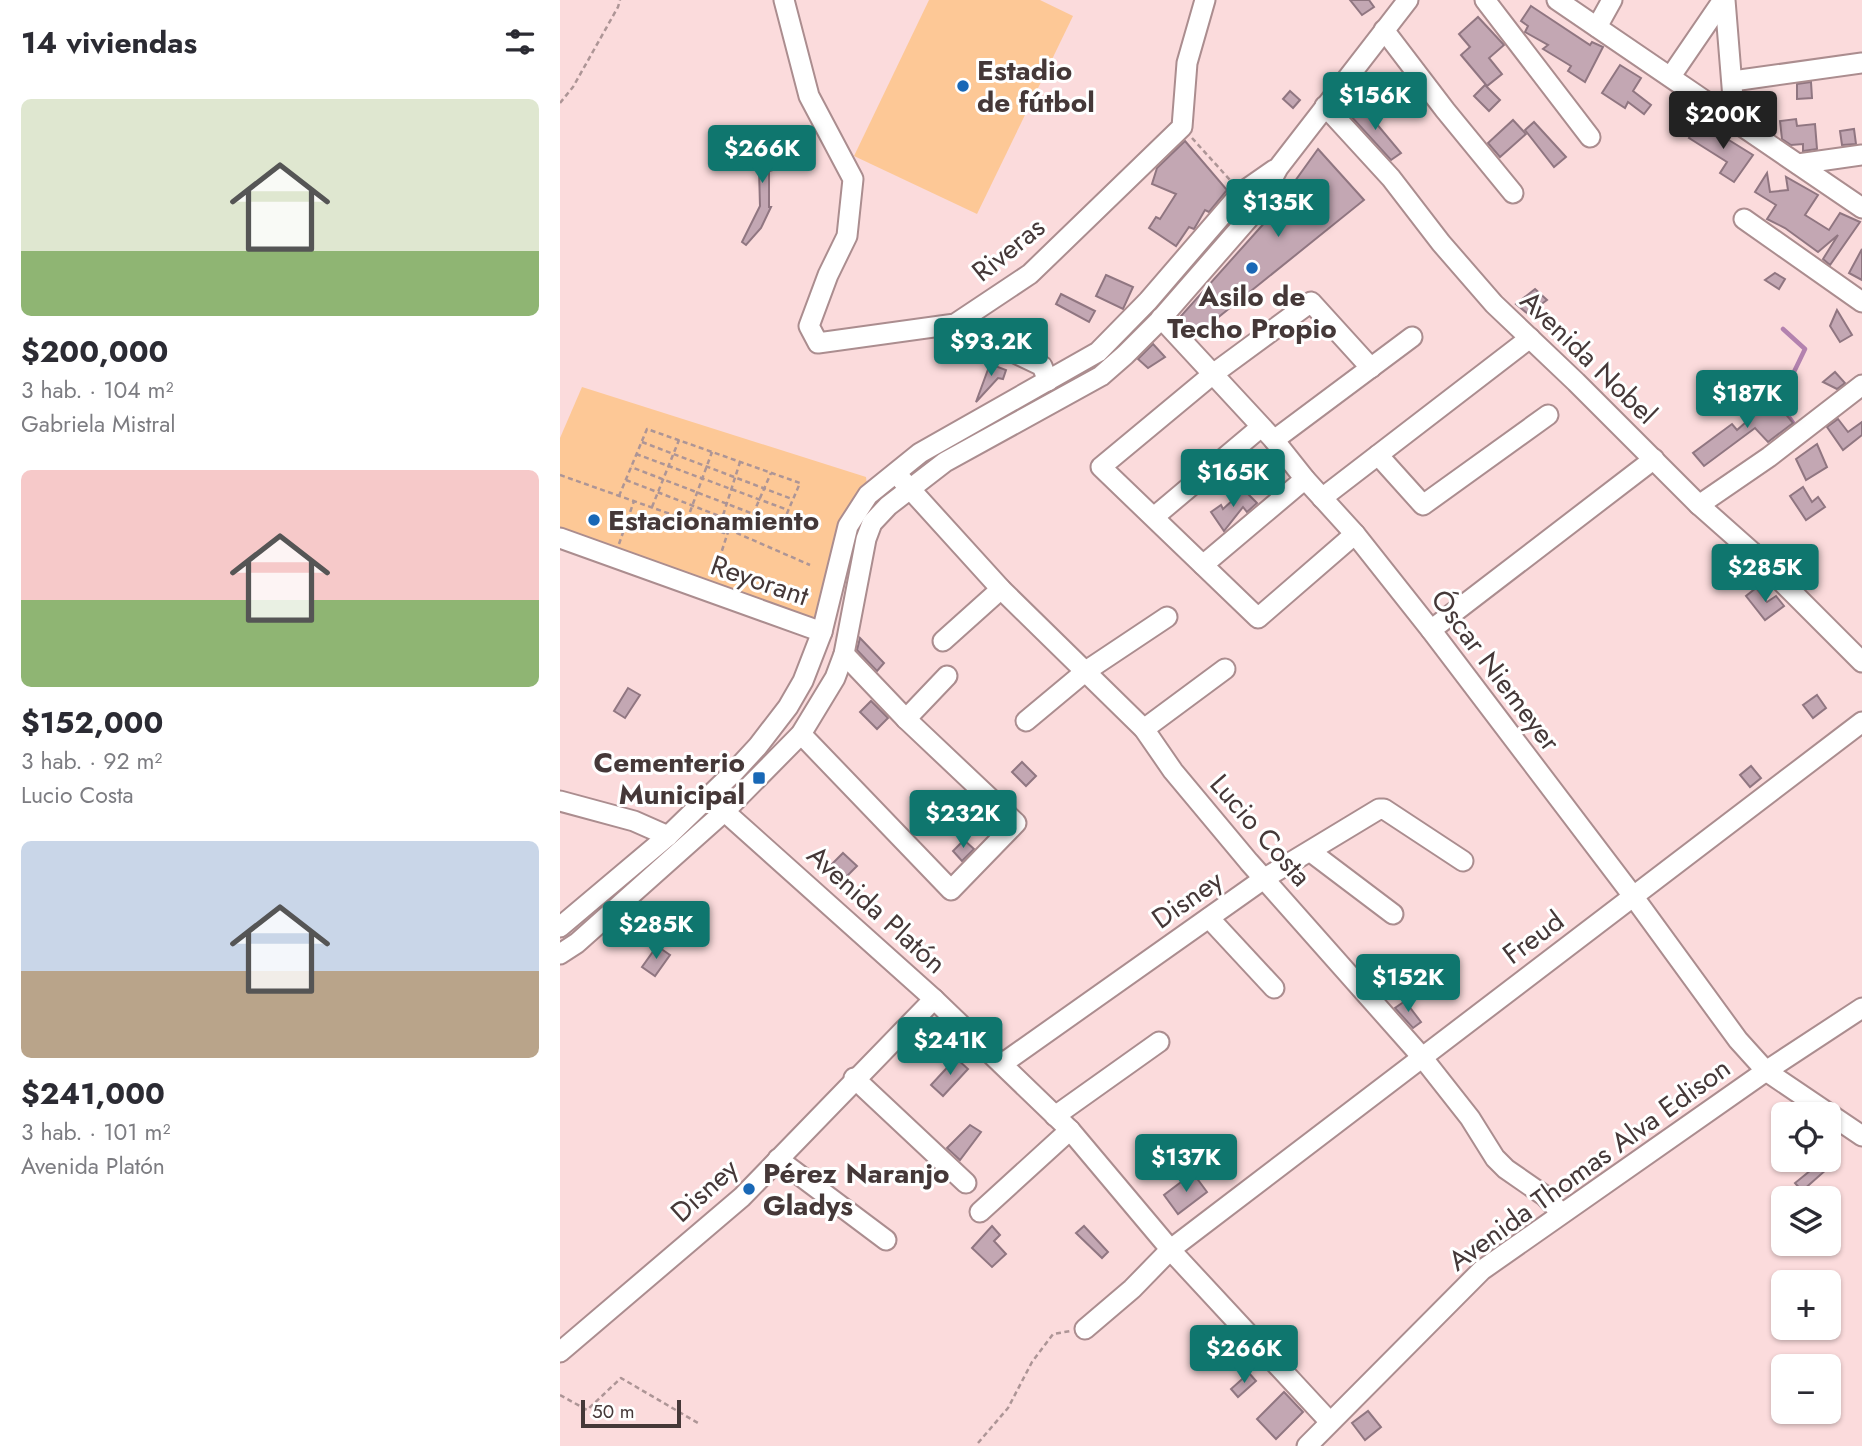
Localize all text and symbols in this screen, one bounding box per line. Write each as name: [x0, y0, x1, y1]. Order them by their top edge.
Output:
text: 14 viviendas: [21, 21, 197, 64]
icon: filters: [501, 23, 539, 61]
place label: Estadio de fútbol: [977, 50, 1095, 123]
pin: $156K: [1326, 72, 1424, 132]
marker: Estadio de fútbol: [955, 78, 971, 94]
text: $156K: [1339, 78, 1411, 112]
pin: $200K: [1674, 92, 1772, 151]
text: $200K: [1685, 97, 1761, 131]
pin: $266K: [713, 125, 811, 185]
text: $266K: [724, 131, 800, 165]
icon: home: [217, 144, 343, 270]
pin: $135K: [1229, 180, 1327, 239]
text: $135K: [1242, 185, 1314, 219]
street label: Riveras: [963, 207, 1054, 292]
marker: Asilo de Techo Propio: [1244, 260, 1260, 276]
place label: Asilo de Techo Propio: [1167, 276, 1337, 349]
street label: Avenida Nobel: [1511, 281, 1667, 434]
pin: $93.2K: [934, 318, 1048, 378]
text: $93.2K: [950, 324, 1032, 358]
text: $200,000: [21, 330, 168, 373]
pin: $187K: [1698, 370, 1796, 430]
text: 3 hab. · 104 m²: [21, 373, 174, 407]
text: $187K: [1712, 376, 1782, 410]
text: Gabriela Mistral: [21, 407, 176, 441]
pin: $165K: [1184, 449, 1282, 509]
text: $165K: [1197, 455, 1269, 489]
place label: Estacionamiento: [608, 500, 819, 541]
marker: Estacionamiento: [586, 512, 602, 528]
icon: home: [217, 515, 343, 641]
pin: $285K: [1716, 544, 1814, 604]
street label: Reyorant: [705, 545, 815, 616]
text: $285K: [1728, 550, 1802, 584]
street label: Óscar Niemeyer: [1421, 581, 1570, 760]
text: $152,000: [21, 701, 163, 744]
place label: Cementerio Municipal: [594, 742, 745, 815]
text: 3 hab. · 92 m²: [21, 744, 162, 778]
street label: Lucio Costa: [1200, 765, 1321, 895]
marker: Cementerio Municipal: [751, 770, 767, 786]
text: Lucio Costa: [21, 778, 134, 812]
pin: $232K: [914, 790, 1012, 850]
text: $232K: [926, 796, 1000, 830]
street label: Avenida Platón: [798, 836, 955, 983]
street label: Disney: [1143, 860, 1232, 939]
icon: home: [217, 886, 343, 1012]
street label: Freud: [1494, 901, 1573, 974]
pin: $285K: [607, 902, 705, 961]
text: $285K: [619, 907, 693, 941]
pin: $152K: [1359, 954, 1457, 1014]
text: $152K: [1372, 960, 1444, 994]
pin: $241K: [901, 1018, 999, 1077]
text: $241K: [913, 1023, 987, 1057]
street label: Avenida Thomas Alva Edison: [1440, 1048, 1739, 1281]
text: $241,000: [21, 1072, 165, 1115]
map controls: [1771, 1102, 1841, 1424]
button: locate: [1771, 1102, 1841, 1172]
text: 3 hab. · 101 m²: [21, 1115, 170, 1149]
pin: $137K: [1137, 1134, 1235, 1194]
text: $137K: [1151, 1140, 1221, 1174]
street label: Disney: [661, 1148, 748, 1232]
text: Avenida Platón: [21, 1149, 165, 1183]
place label: Pérez Naranjo Gladys: [763, 1153, 950, 1226]
marker: Pérez Naranjo Gladys: [741, 1181, 757, 1197]
button: layers: [1771, 1186, 1841, 1256]
button: +: [1771, 1270, 1841, 1340]
pin: $266K: [1195, 1326, 1293, 1385]
text: $266K: [1206, 1331, 1282, 1365]
button: −: [1771, 1354, 1841, 1424]
scale bar: [581, 1397, 681, 1429]
text: 50 m: [592, 1398, 635, 1425]

